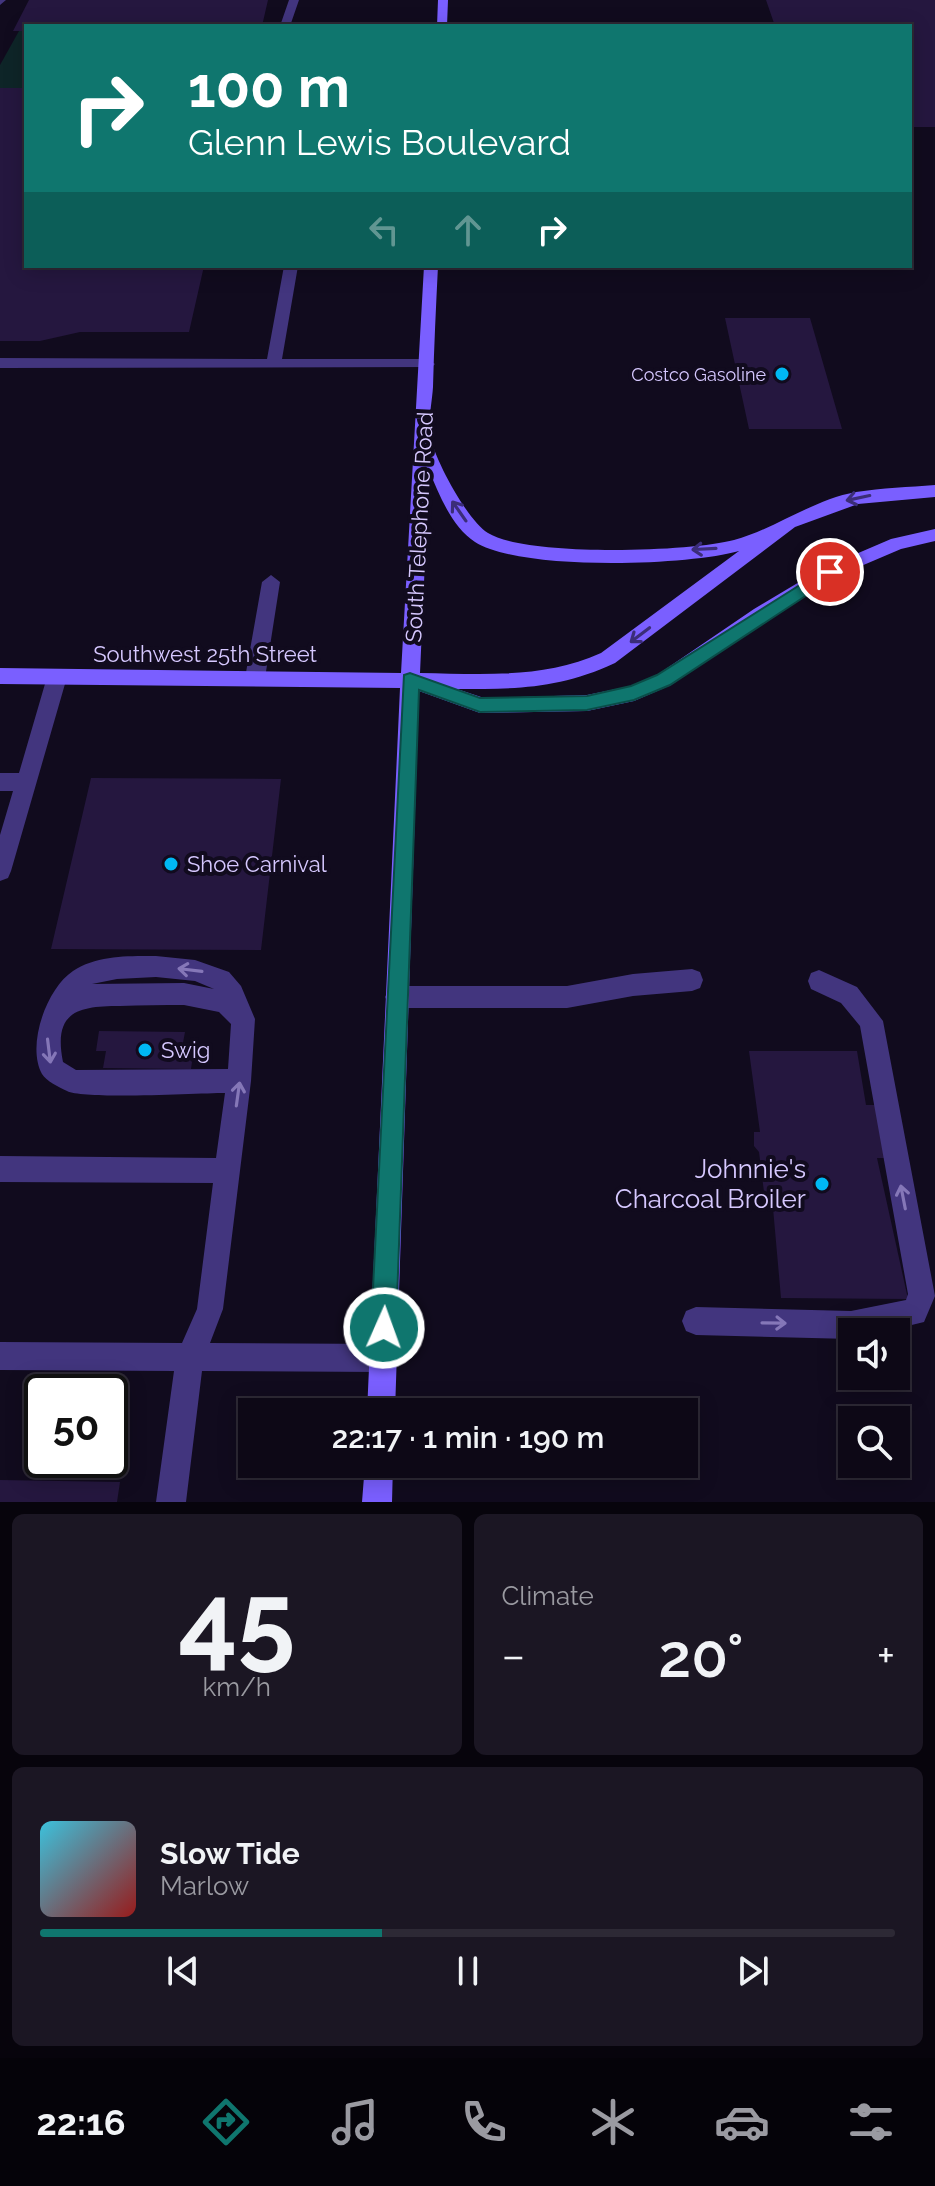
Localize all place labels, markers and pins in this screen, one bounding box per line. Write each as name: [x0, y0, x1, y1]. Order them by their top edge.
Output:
place label: Costco Gasoline: [631, 364, 766, 385]
marker: Costco Gasoline: [773, 365, 791, 383]
pin: [796, 538, 864, 606]
place label: Shoe Carnival: [187, 851, 327, 877]
marker: Shoe Carnival: [162, 855, 180, 873]
place label: Swig: [161, 1037, 210, 1063]
marker: Swig: [136, 1041, 154, 1059]
place label: Johnnie's Charcoal Broiler: [615, 1154, 806, 1214]
marker: Johnnie's Charcoal Broiler: [813, 1175, 831, 1193]

